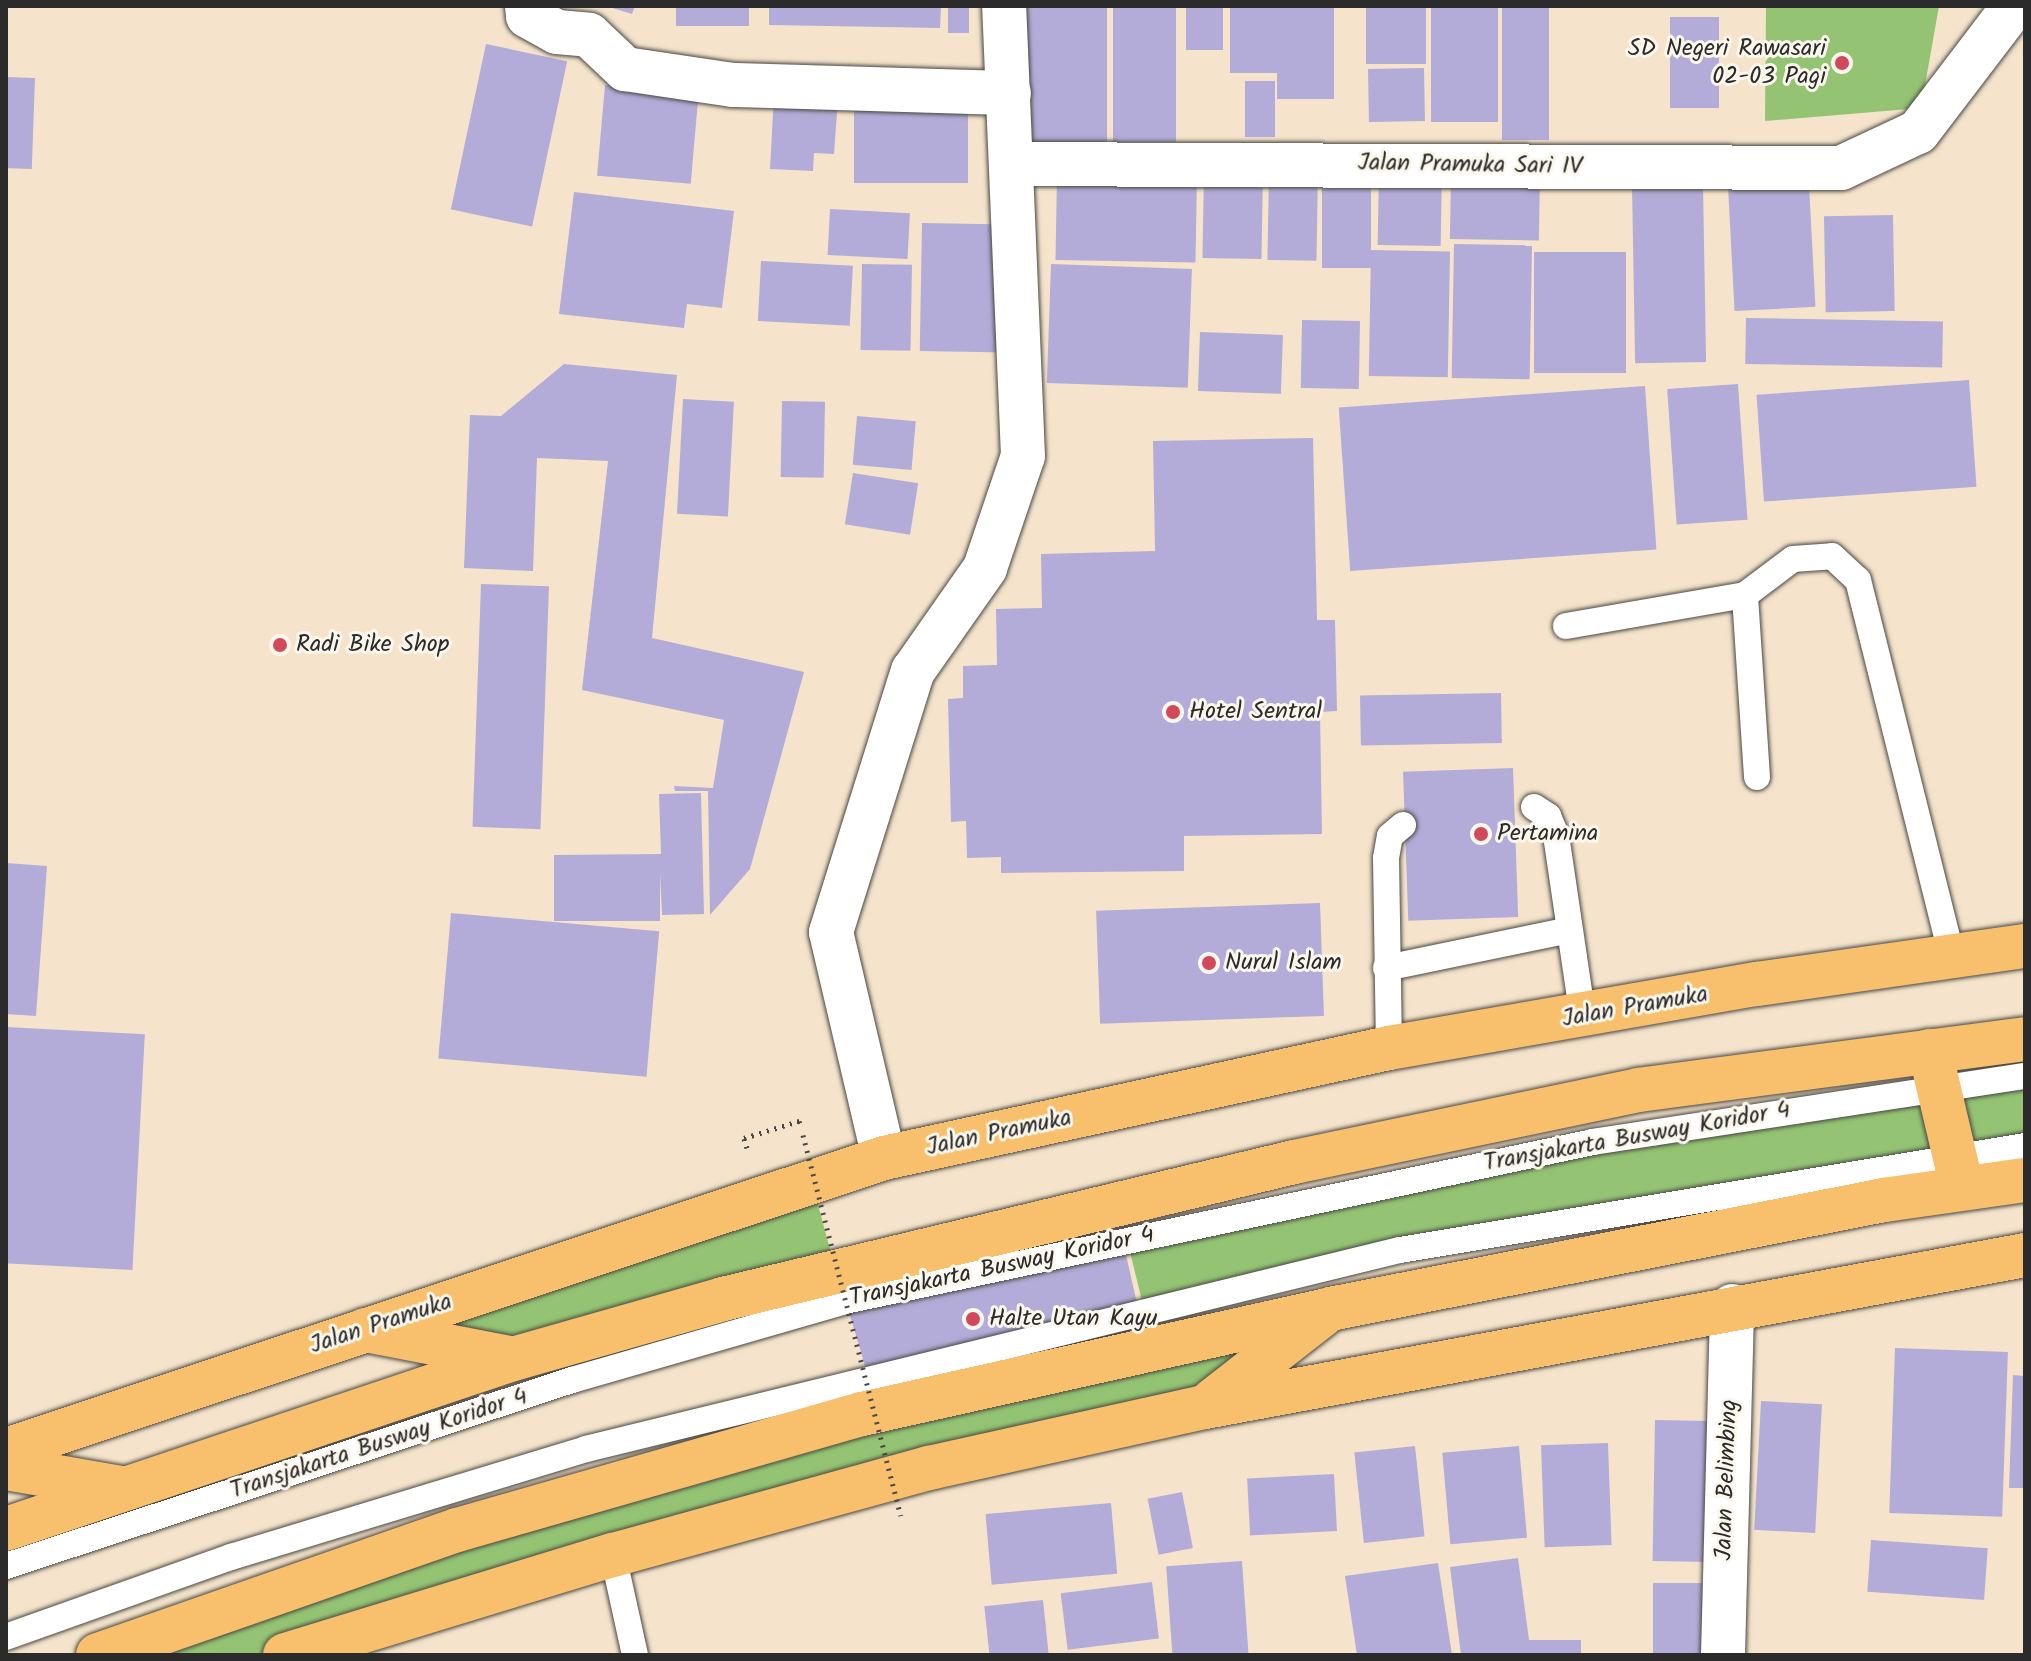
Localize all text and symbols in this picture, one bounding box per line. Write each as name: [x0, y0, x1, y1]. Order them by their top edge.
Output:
place label: SD Negeri Rawasari 02-03 Pagi: [1628, 35, 1826, 91]
marker: SD Negeri Rawasari 02-03 Pagi: [1833, 54, 1851, 72]
street label: Jalan Pramuka Sari IV: [1357, 149, 1583, 181]
place label: Radi Bike Shop: [296, 631, 449, 659]
marker: Radi Bike Shop: [271, 636, 289, 654]
place label: Hotel Sentral: [1189, 698, 1322, 726]
marker: Hotel Sentral: [1164, 703, 1182, 721]
place label: Pertamina: [1497, 820, 1598, 848]
marker: Pertamina: [1472, 825, 1490, 843]
place label: Nurul Islam: [1225, 949, 1342, 977]
marker: Nurul Islam: [1200, 954, 1218, 972]
street label: Jalan Pramuka: [1560, 980, 1710, 1034]
street label: Transjakarta Busway Koridor 4: [1481, 1096, 1793, 1178]
street label: Jalan Pramuka: [924, 1104, 1074, 1162]
street label: Transjakarta Busway Koridor 4: [847, 1221, 1157, 1313]
street label: Jalan Pramuka: [306, 1288, 456, 1360]
place label: Halte Utan Kayu: [989, 1305, 1157, 1333]
marker: Halte Utan Kayu: [964, 1310, 982, 1328]
street label: Transjakarta Busway Koridor 4: [227, 1382, 531, 1506]
street label: Jalan Belimbing: [1710, 1399, 1744, 1561]

